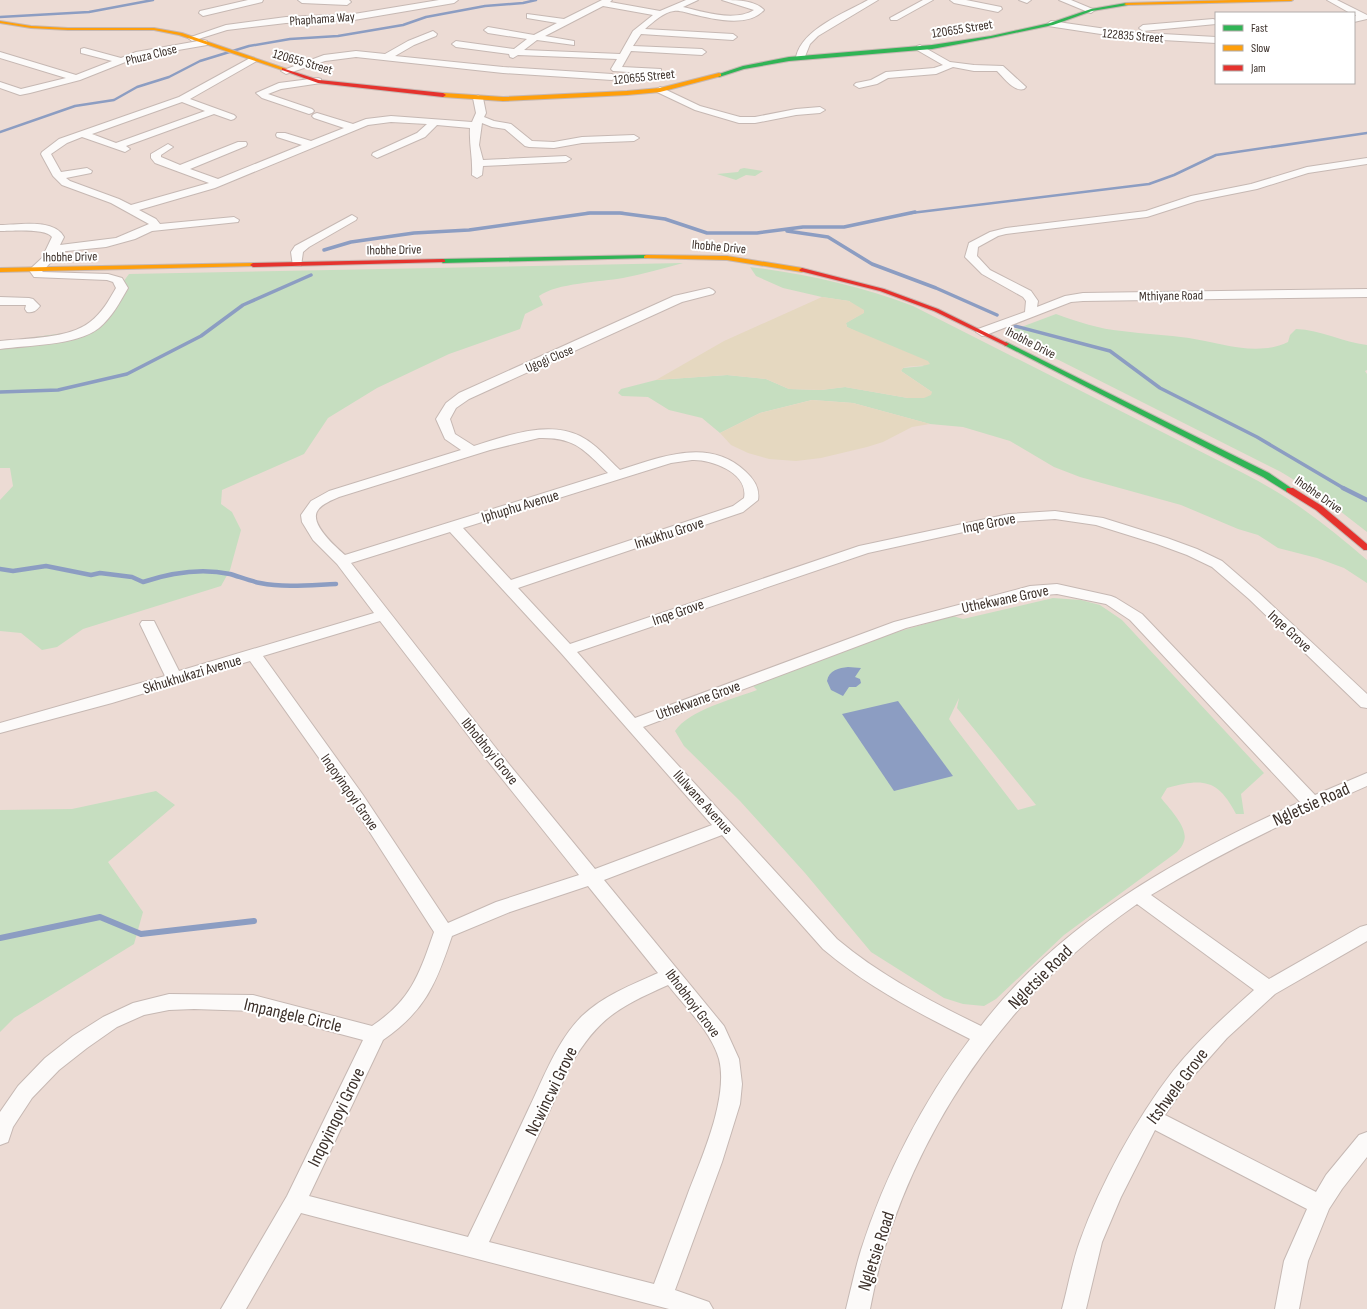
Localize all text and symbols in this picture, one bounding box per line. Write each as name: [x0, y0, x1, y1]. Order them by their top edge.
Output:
street label: Phaphama Way: [289, 9, 355, 29]
legend: [1215, 12, 1355, 84]
street label: 120655 Street: [931, 16, 994, 42]
text: Fast: [1251, 21, 1268, 36]
street label: 122835 Street: [1102, 25, 1164, 47]
street label: Phuza Close: [124, 41, 179, 69]
text: Slow: [1251, 41, 1270, 56]
street label: 120655 Street: [271, 46, 335, 78]
text: Jam: [1250, 61, 1266, 76]
street label: 120655 Street: [613, 66, 676, 88]
street label: Ihobhe Drive: [691, 237, 747, 257]
street label: Ihobhe Drive: [367, 242, 421, 258]
street label: Ihobhe Drive: [43, 249, 97, 265]
street label: Mthiyane Road: [1139, 287, 1203, 305]
street label: Ihobhe Drive: [1003, 323, 1058, 362]
street label: Ugogi Close: [523, 342, 576, 376]
street label: Ihobhe Drive: [1291, 473, 1345, 517]
street label: Iphuphu Avenue: [479, 486, 561, 527]
street label: Inqe Grove: [961, 509, 1017, 538]
street label: Inkukhu Grove: [632, 513, 706, 554]
street label: Uthekwane Grove: [960, 581, 1050, 618]
street label: Inqe Grove: [650, 595, 707, 630]
street label: Inqe Grove: [1264, 606, 1316, 657]
street label: Skhukhukazi Avenue: [141, 650, 244, 698]
street label: Uthekwane Grove: [653, 676, 743, 725]
street label: Ibhobhoyi Grove: [457, 714, 522, 789]
street label: Inqoyinqoyi Grove: [316, 750, 383, 834]
street label: Ilulwane Avenue: [669, 766, 737, 839]
street label: Ngletsie Road: [1269, 778, 1353, 831]
street label: Ngletsie Road: [1004, 941, 1077, 1014]
street label: Ibhobhoyi Grove: [661, 965, 725, 1041]
street label: Impangele Circle: [242, 994, 344, 1037]
street label: Ncwincwi Grove: [521, 1043, 582, 1139]
street label: Itshwele Grove: [1142, 1044, 1213, 1128]
street label: Inqoyinqoyi Grove: [303, 1064, 369, 1170]
street label: Ngletsie Road: [854, 1209, 899, 1293]

